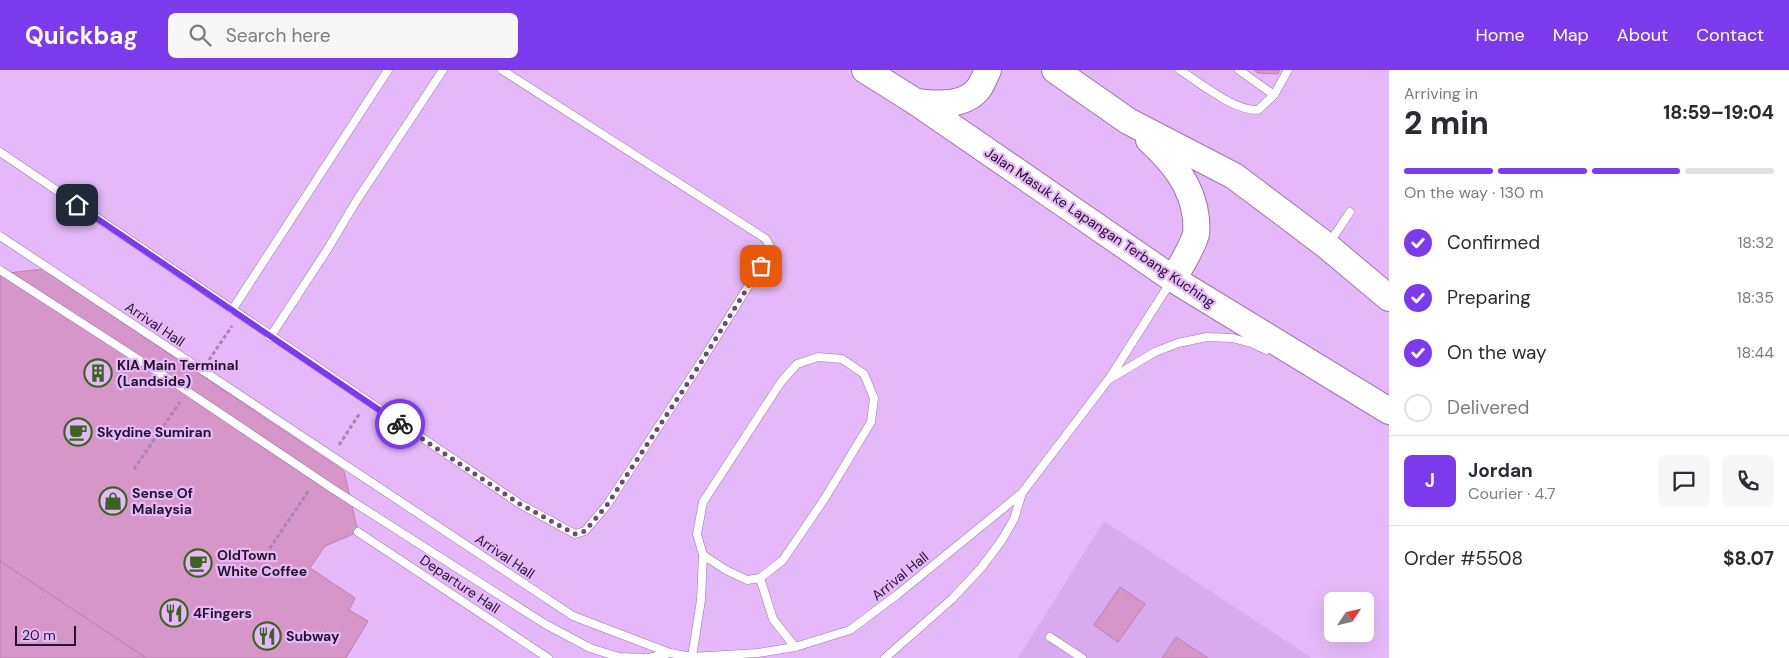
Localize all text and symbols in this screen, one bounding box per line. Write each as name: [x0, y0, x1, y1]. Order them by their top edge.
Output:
search box: [168, 13, 518, 58]
text: Quickbag: [25, 20, 138, 51]
icon: search: [186, 21, 214, 49]
text: Search here: [226, 23, 331, 48]
text: Home: [1475, 23, 1525, 47]
text: Map: [1553, 23, 1589, 47]
text: About: [1617, 23, 1668, 47]
text: Contact: [1696, 23, 1764, 47]
text: Arriving in: [1404, 83, 1478, 104]
text: 18:59–19:04: [1663, 100, 1774, 125]
text: 2 min: [1404, 102, 1489, 144]
street label: Jalan Masuk ke Lapangan Terbang Kuching: [981, 143, 1219, 311]
text: On the way · 130 m: [1404, 182, 1544, 203]
pin: [56, 184, 98, 226]
icon: home: [63, 191, 91, 219]
icon: check: [1404, 229, 1432, 257]
text: Confirmed: [1447, 230, 1540, 255]
text: 18:32: [1737, 232, 1774, 253]
pin: [740, 245, 782, 287]
icon: bag: [747, 252, 775, 280]
icon: check: [1404, 284, 1432, 312]
text: Preparing: [1447, 285, 1531, 310]
text: 18:35: [1737, 287, 1774, 308]
street label: Arrival Hall: [122, 298, 188, 350]
icon: check: [1404, 339, 1432, 367]
text: On the way: [1447, 340, 1547, 365]
text: 18:44: [1737, 342, 1774, 363]
place label: KIA Main Terminal (Landside): [117, 356, 238, 390]
building icon: KIA Main Terminal (Landside): [83, 358, 113, 388]
text: Delivered: [1447, 395, 1529, 420]
courier: [375, 399, 425, 449]
icon: bike: [386, 410, 414, 438]
cafe icon: Skydine Sumiran: [63, 417, 93, 447]
place label: Skydine Sumiran: [97, 423, 211, 441]
button: chat: [1658, 455, 1710, 507]
button: phone: [1722, 455, 1774, 507]
text: Jordan: [1468, 458, 1533, 483]
text: J: [1425, 468, 1435, 493]
text: Courier · 4.7: [1468, 483, 1556, 504]
place label: Sense Of Malaysia: [132, 484, 193, 518]
shop icon: Sense Of Malaysia: [98, 486, 128, 516]
street label: Arrival Hall: [472, 530, 538, 582]
place label: OldTown White Coffee: [217, 546, 307, 580]
text: Order #5508: [1404, 546, 1523, 571]
text: $8.07: [1723, 546, 1774, 571]
cafe icon: OldTown White Coffee: [183, 548, 213, 578]
street label: Arrival Hall: [868, 548, 932, 604]
street label: Departure Hall: [417, 551, 503, 617]
north arrow: [1324, 592, 1374, 642]
map controls: [1324, 592, 1374, 642]
restaurant icon: 4Fingers: [159, 598, 189, 628]
place label: 4Fingers: [193, 604, 252, 622]
restaurant icon: Subway: [252, 621, 282, 651]
scale bar: [15, 623, 76, 646]
text: 20 m: [22, 626, 56, 644]
place label: Subway: [286, 627, 340, 645]

